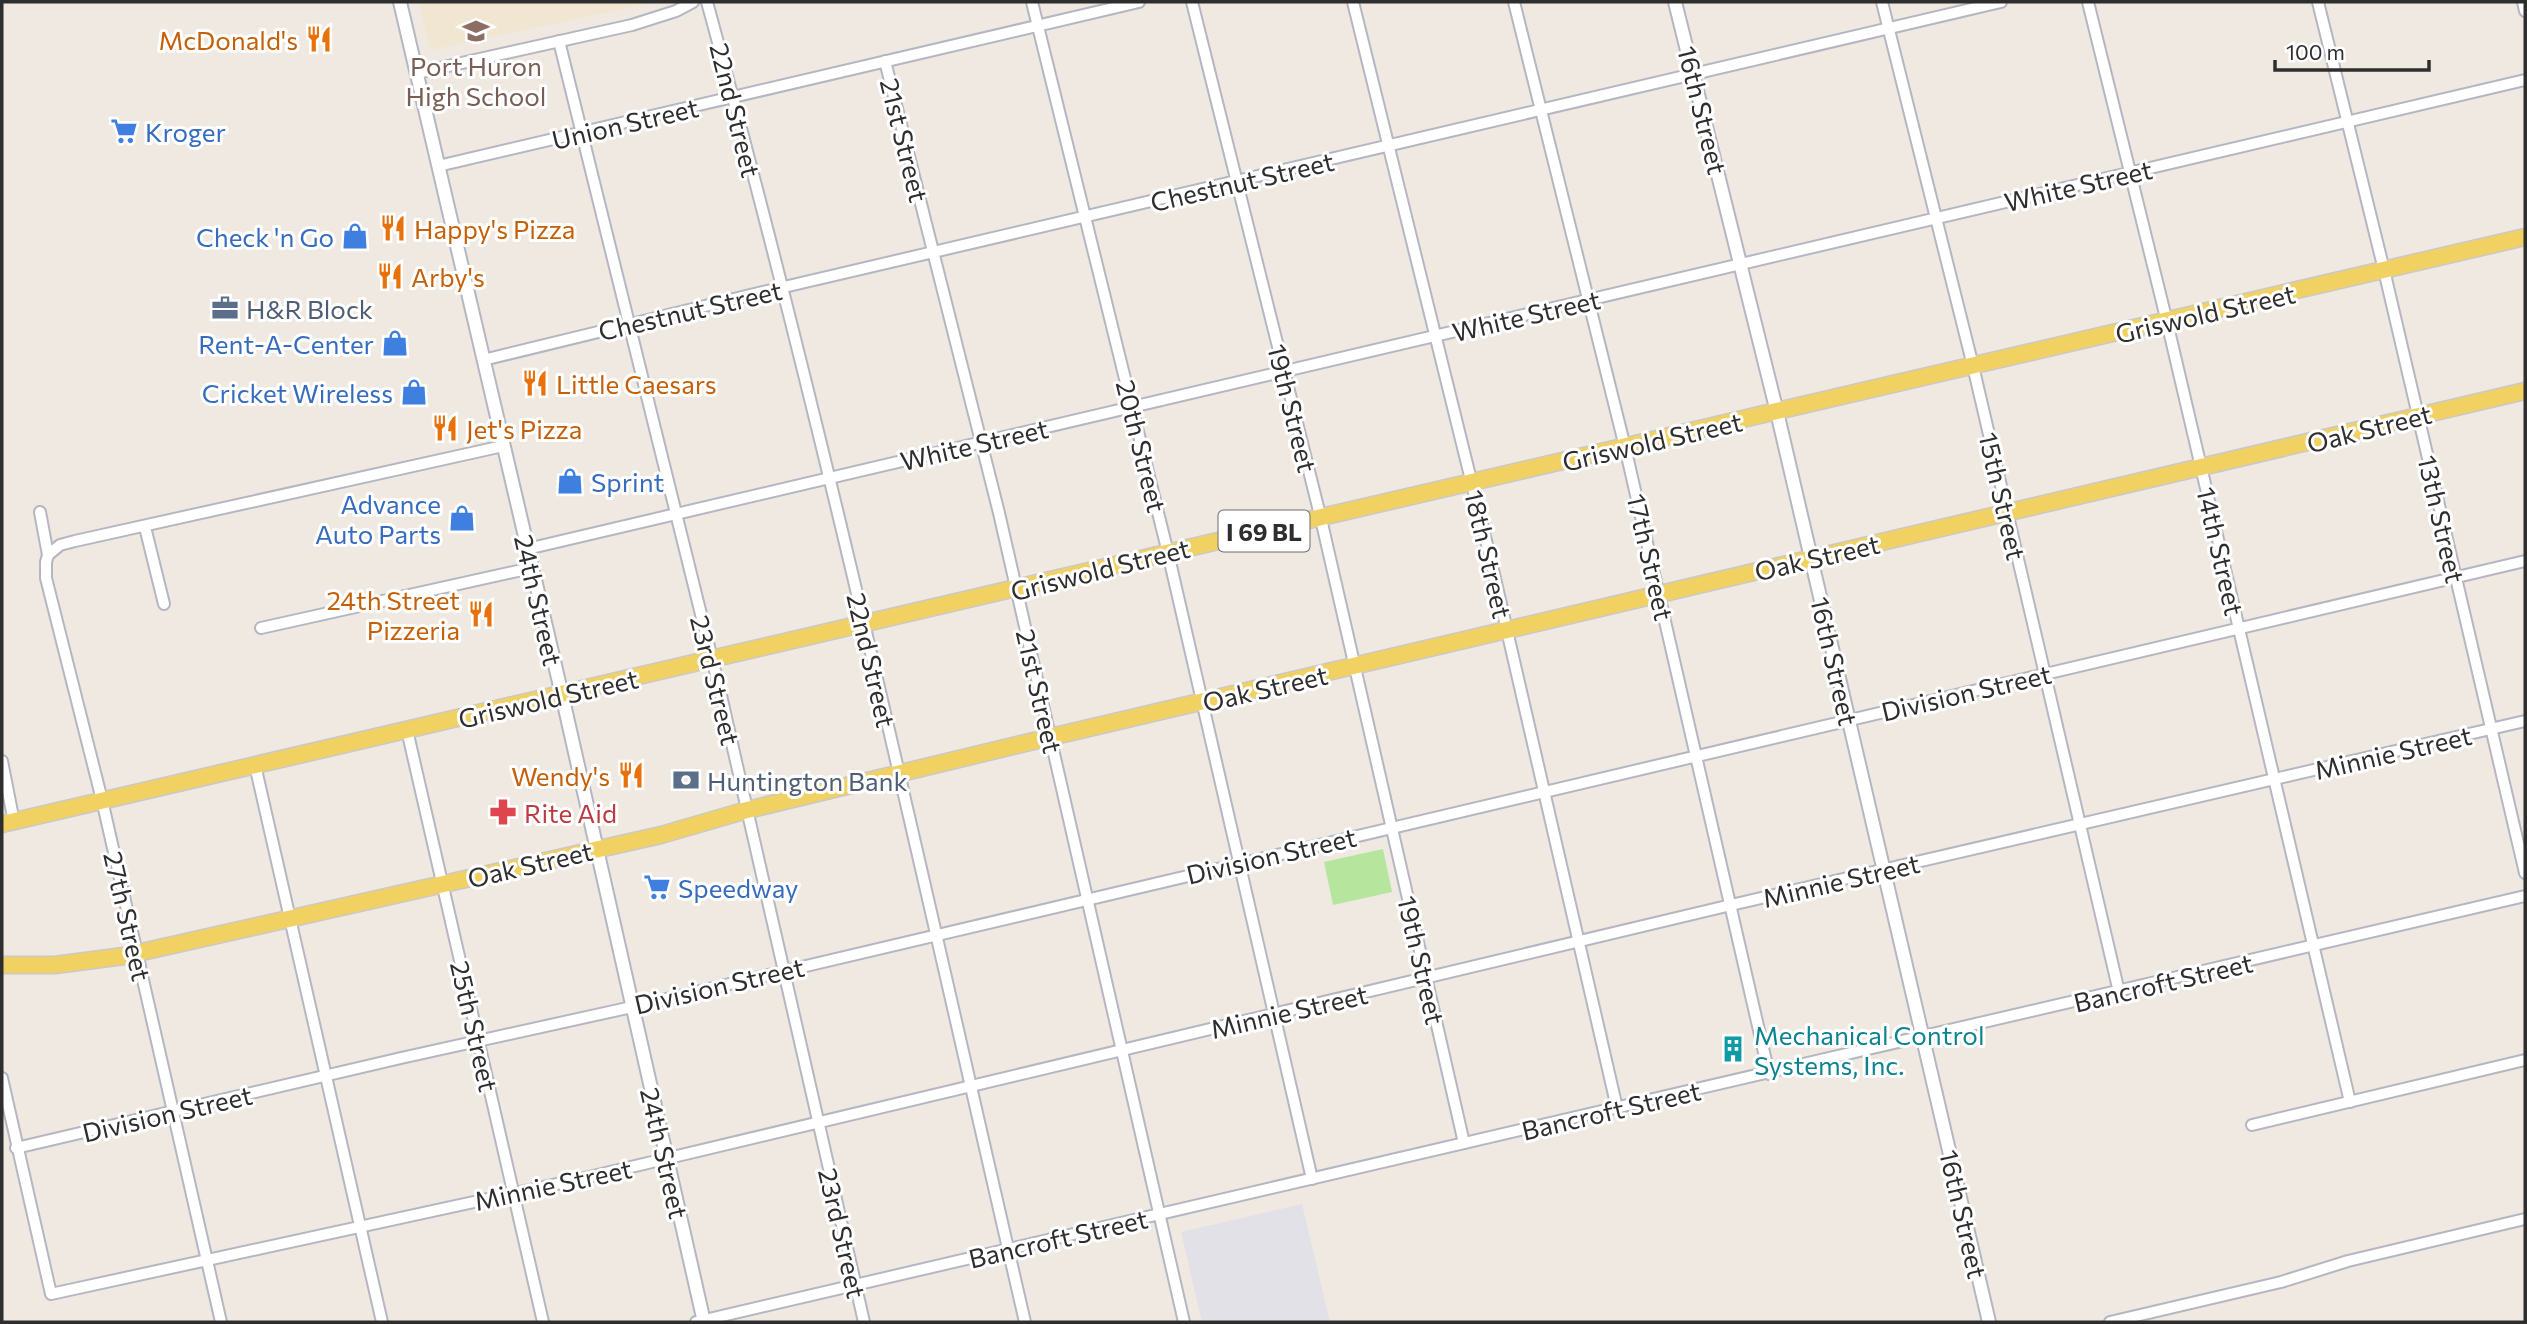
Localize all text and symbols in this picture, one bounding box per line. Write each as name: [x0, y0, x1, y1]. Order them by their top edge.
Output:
school or university icon: Port Huron High School: [461, 16, 491, 46]
place label: McDonald's: [158, 24, 298, 55]
restaurant icon: McDonald's: [304, 24, 334, 54]
scale bar: [2275, 28, 2429, 72]
text: 100 m: [2286, 39, 2345, 64]
street label: 22nd Street: [704, 40, 768, 180]
street label: 16th Street: [1672, 43, 1734, 177]
place label: Port Huron High School: [406, 50, 546, 111]
street label: 21st Street: [875, 75, 935, 205]
street label: Union Street: [549, 91, 701, 155]
supermarket icon: Kroger: [109, 116, 139, 146]
place label: Kroger: [145, 116, 226, 147]
street label: Chestnut Street: [1147, 145, 1337, 217]
street label: White Street: [2001, 153, 2155, 217]
restaurant icon: Happy's Pizza: [378, 213, 408, 243]
place label: Happy's Pizza: [414, 213, 575, 244]
place label: Check 'n Go: [196, 221, 334, 252]
shop icon: Check 'n Go: [340, 221, 370, 251]
restaurant icon: Arby's: [375, 261, 405, 291]
place label: Arby's: [411, 261, 485, 292]
street label: Chestnut Street: [595, 274, 785, 346]
street label: Griswold Street: [2112, 277, 2298, 349]
street label: White Street: [1449, 283, 1603, 347]
office icon: H&R Block: [210, 293, 240, 323]
place label: H&R Block: [246, 293, 373, 324]
place label: Rent-A-Center: [198, 328, 374, 359]
shop icon: Rent-A-Center: [380, 328, 410, 358]
street label: 19th Street: [1262, 341, 1324, 475]
restaurant icon: Little Caesars: [520, 368, 550, 398]
place label: Little Caesars: [556, 368, 717, 399]
place label: Cricket Wireless: [202, 377, 393, 408]
shop icon: Cricket Wireless: [399, 377, 429, 407]
street label: 20th Street: [1111, 377, 1173, 515]
street label: Oak Street: [2303, 398, 2435, 458]
street label: Griswold Street: [1559, 405, 1745, 477]
street label: White Street: [897, 412, 1051, 476]
restaurant icon: Jet's Pizza: [430, 413, 460, 443]
place label: Jet's Pizza: [466, 413, 582, 444]
street label: 15th Street: [1973, 429, 2033, 563]
street label: 13th Street: [2412, 452, 2472, 586]
shop icon: Sprint: [555, 466, 585, 496]
place label: Sprint: [591, 466, 664, 497]
street label: 14th Street: [2191, 484, 2251, 618]
street label: 18th Street: [1459, 487, 1519, 621]
place label: Advance Auto Parts: [315, 488, 441, 549]
street label: 17th Street: [1621, 491, 1681, 623]
shop icon: Advance Auto Parts: [447, 503, 477, 533]
road number: I 69 BL: [1218, 510, 1310, 552]
street label: Oak Street: [1751, 528, 1883, 586]
street label: 24th Street: [509, 531, 569, 669]
street label: Griswold Street: [1007, 532, 1193, 606]
place label: 24th Street Pizzeria: [326, 584, 460, 645]
street label: 22nd Street: [841, 590, 903, 730]
street label: 16th Street: [1805, 594, 1865, 728]
restaurant icon: 24th Street Pizzeria: [466, 599, 496, 629]
street label: 23rd Street: [685, 612, 747, 748]
street label: 21st Street: [1011, 626, 1069, 756]
street label: Division Street: [1878, 657, 2054, 727]
street label: Oak Street: [1199, 659, 1331, 717]
street label: Griswold Street: [455, 662, 641, 734]
street label: Minnie Street: [2311, 719, 2475, 785]
place label: Wendy's: [511, 760, 610, 791]
restaurant icon: Wendy's: [616, 760, 646, 790]
bank icon: Huntington Bank: [671, 765, 701, 795]
place label: Huntington Bank: [707, 765, 908, 796]
pharmacy icon: Rite Aid: [488, 797, 518, 827]
place label: Rite Aid: [524, 797, 617, 828]
street label: Division Street: [1183, 820, 1359, 890]
street label: Oak Street: [464, 835, 596, 893]
street label: Minnie Street: [1759, 847, 1923, 913]
street label: 27th Street: [98, 848, 158, 984]
supermarket icon: Speedway: [642, 872, 672, 902]
place label: Speedway: [678, 872, 798, 903]
street label: 19th Street: [1392, 893, 1452, 1027]
street label: Bancroft Street: [2070, 946, 2256, 1018]
street label: Division Street: [631, 950, 807, 1020]
street label: 25th Street: [445, 958, 505, 1094]
street label: Minnie Street: [1207, 978, 1371, 1044]
place label: Mechanical Control Systems, Inc.: [1754, 1019, 1985, 1080]
building icon: Mechanical Control Systems, Inc.: [1718, 1034, 1748, 1064]
street label: Bancroft Street: [1518, 1074, 1704, 1146]
street label: Division Street: [79, 1078, 255, 1148]
street label: 24th Street: [635, 1084, 695, 1222]
street label: 16th Street: [1934, 1147, 1994, 1281]
street label: Minnie Street: [471, 1152, 635, 1216]
street label: 23rd Street: [813, 1165, 873, 1301]
street label: Bancroft Street: [965, 1202, 1151, 1274]

